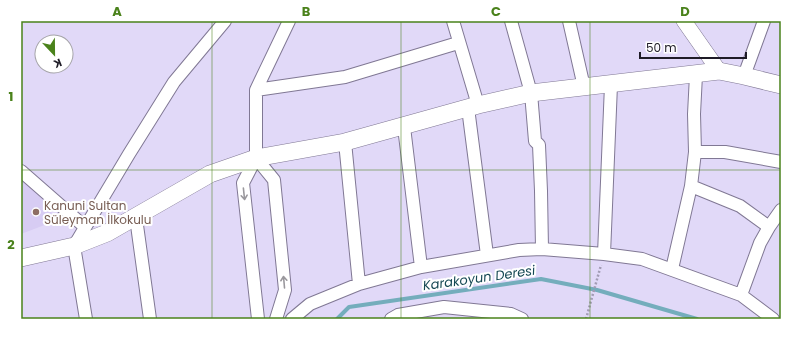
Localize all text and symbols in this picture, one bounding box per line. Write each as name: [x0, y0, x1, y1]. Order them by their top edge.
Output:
text: A: [112, 2, 122, 21]
text: B: [302, 2, 311, 21]
text: C: [491, 2, 501, 21]
text: D: [680, 2, 690, 21]
north arrow: [34, 34, 74, 74]
scale bar: [640, 34, 746, 60]
text: 50 m: [646, 39, 677, 56]
text: K: [51, 54, 64, 72]
text: 1: [9, 87, 13, 106]
one-way arrow: [240, 187, 248, 200]
place label: Kanuni Sultan Süleyman İlkokulu: [44, 197, 152, 228]
marker: Kanuni Sultan Süleyman İlkokulu: [31, 207, 41, 217]
text: 2: [7, 235, 15, 254]
water label: Karakoyun Deresi: [422, 261, 537, 295]
one-way arrow: [281, 275, 288, 288]

